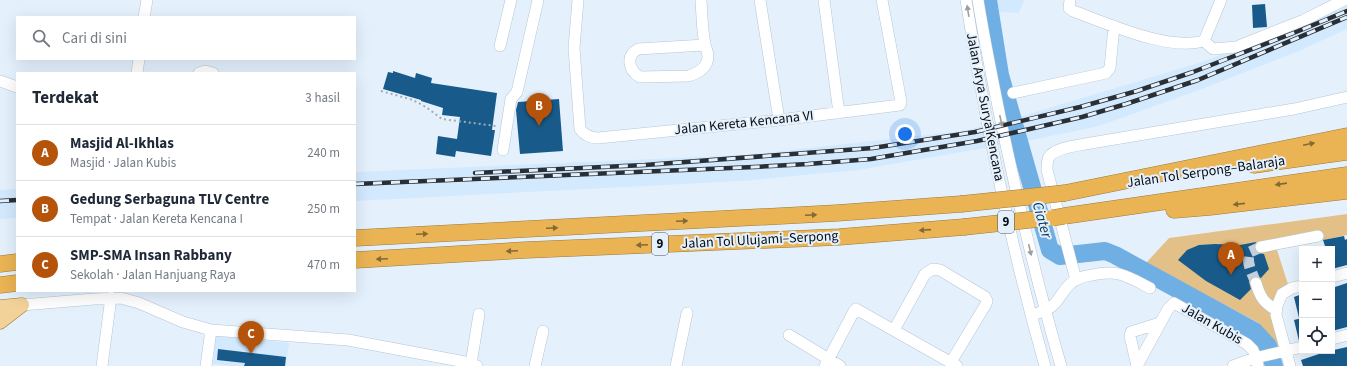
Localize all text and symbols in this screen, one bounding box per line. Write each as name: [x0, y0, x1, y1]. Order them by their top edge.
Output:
one-way arrow: [964, 5, 970, 17]
search box: [16, 16, 356, 60]
icon: search: [30, 27, 52, 49]
text: Cari di sini: [62, 28, 127, 49]
street label: Jalan Arya Surya Kencana: [961, 31, 1009, 183]
text: Terdekat: [32, 86, 98, 110]
text: 3 hasil: [305, 89, 340, 107]
pin: B: [526, 93, 552, 126]
street label: Jalan Kereta Kencana VI: [673, 106, 815, 140]
one-way arrow: [999, 115, 1005, 127]
your location: [895, 124, 915, 144]
text: Masjid Al-Ikhlas: [70, 133, 174, 154]
one-way arrow: [1303, 140, 1315, 146]
text: A: [41, 144, 49, 162]
text: 240 m: [307, 144, 340, 162]
street label: Jalan Tol Serpong–Balaraja: [1126, 151, 1286, 193]
text: Masjid · Jalan Kubis: [70, 154, 176, 172]
one-way arrow: [1275, 181, 1287, 187]
text: Gedung Serbaguna TLV Centre: [70, 189, 269, 210]
water label: Ciater: [1027, 199, 1057, 241]
text: B: [41, 200, 49, 218]
text: 250 m: [307, 200, 340, 218]
one-way arrow: [1233, 201, 1245, 207]
text: Tempat · Jalan Kereta Kencana I: [70, 210, 243, 228]
one-way arrow: [805, 211, 817, 218]
road number: 9: [998, 211, 1014, 233]
one-way arrow: [676, 218, 688, 225]
one-way arrow: [546, 224, 558, 231]
street label: Jalan Tol Ulujami–Serpong: [681, 226, 839, 254]
one-way arrow: [919, 226, 931, 233]
one-way arrow: [416, 231, 428, 238]
road number: 9: [652, 233, 668, 255]
one-way arrow: [636, 242, 648, 249]
pin: A: [1218, 242, 1244, 275]
one-way arrow: [1027, 244, 1033, 256]
text: SMP-SMA Insan Rabbany: [70, 245, 232, 266]
map controls: [1299, 246, 1335, 354]
button: +: [1299, 246, 1335, 282]
one-way arrow: [506, 248, 518, 255]
one-way arrow: [376, 255, 388, 262]
text: C: [41, 256, 49, 274]
text: 470 m: [307, 256, 340, 274]
text: Sekolah · Jalan Hanjuang Raya: [70, 266, 236, 284]
button: −: [1299, 282, 1335, 318]
street label: Jalan Kubis: [1178, 298, 1246, 350]
button: locate: [1299, 318, 1335, 354]
pin: C: [238, 321, 264, 354]

